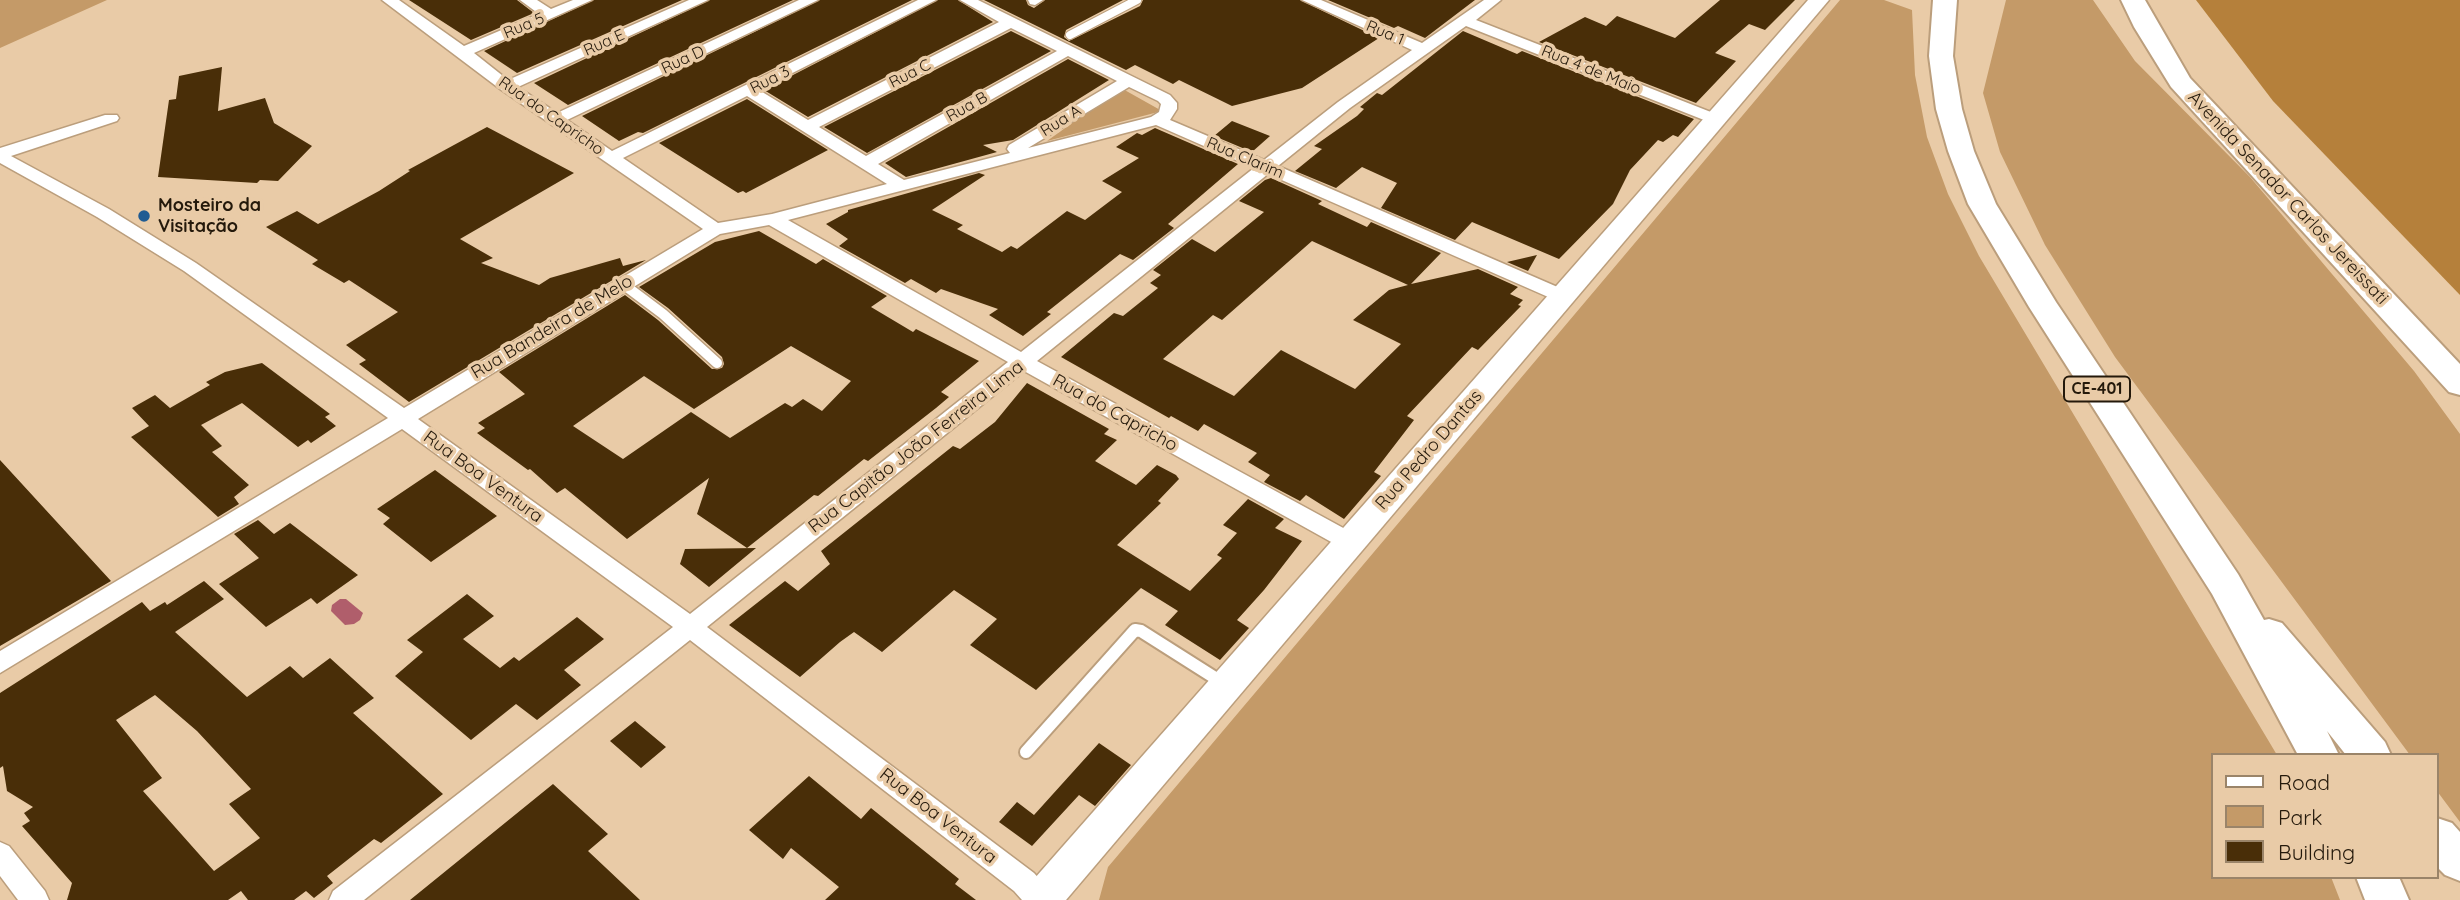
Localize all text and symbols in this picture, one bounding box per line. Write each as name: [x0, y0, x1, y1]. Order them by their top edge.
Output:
street label: Rua 5: [501, 9, 547, 43]
street label: Rua 1: [1363, 16, 1407, 50]
street label: Rua E: [581, 26, 627, 60]
street label: Rua 4 de Maio: [1538, 41, 1644, 99]
street label: Rua D: [658, 42, 708, 78]
street label: Rua C: [886, 55, 934, 93]
street label: Rua 3: [747, 62, 793, 98]
street label: Rua do Capricho: [495, 73, 607, 159]
street label: Avenida Senador Carlos Jereissati: [2183, 87, 2393, 309]
street label: Rua B: [943, 88, 991, 126]
street label: Rua A: [1037, 101, 1085, 141]
street label: Rua Clarim: [1204, 133, 1286, 183]
place label: Mosteiro da Visitação: [158, 195, 261, 238]
marker: Mosteiro da Visitação: [136, 208, 152, 224]
street label: Rua Bandeira de Melo: [467, 270, 637, 384]
street label: Rua Capitão João Ferreira Lima: [804, 356, 1028, 538]
street label: Rua do Capricho: [1049, 370, 1181, 456]
road number: CE-401: [2064, 376, 2130, 402]
street label: Rua Pedro Dantas: [1371, 386, 1487, 514]
street label: Rua Boa Ventura: [419, 426, 547, 528]
legend: [2212, 753, 2439, 879]
street label: Rua Boa Ventura: [875, 764, 1001, 868]
text: Road: [2278, 769, 2330, 795]
text: Park: [2278, 804, 2322, 830]
text: Building: [2278, 839, 2355, 865]

